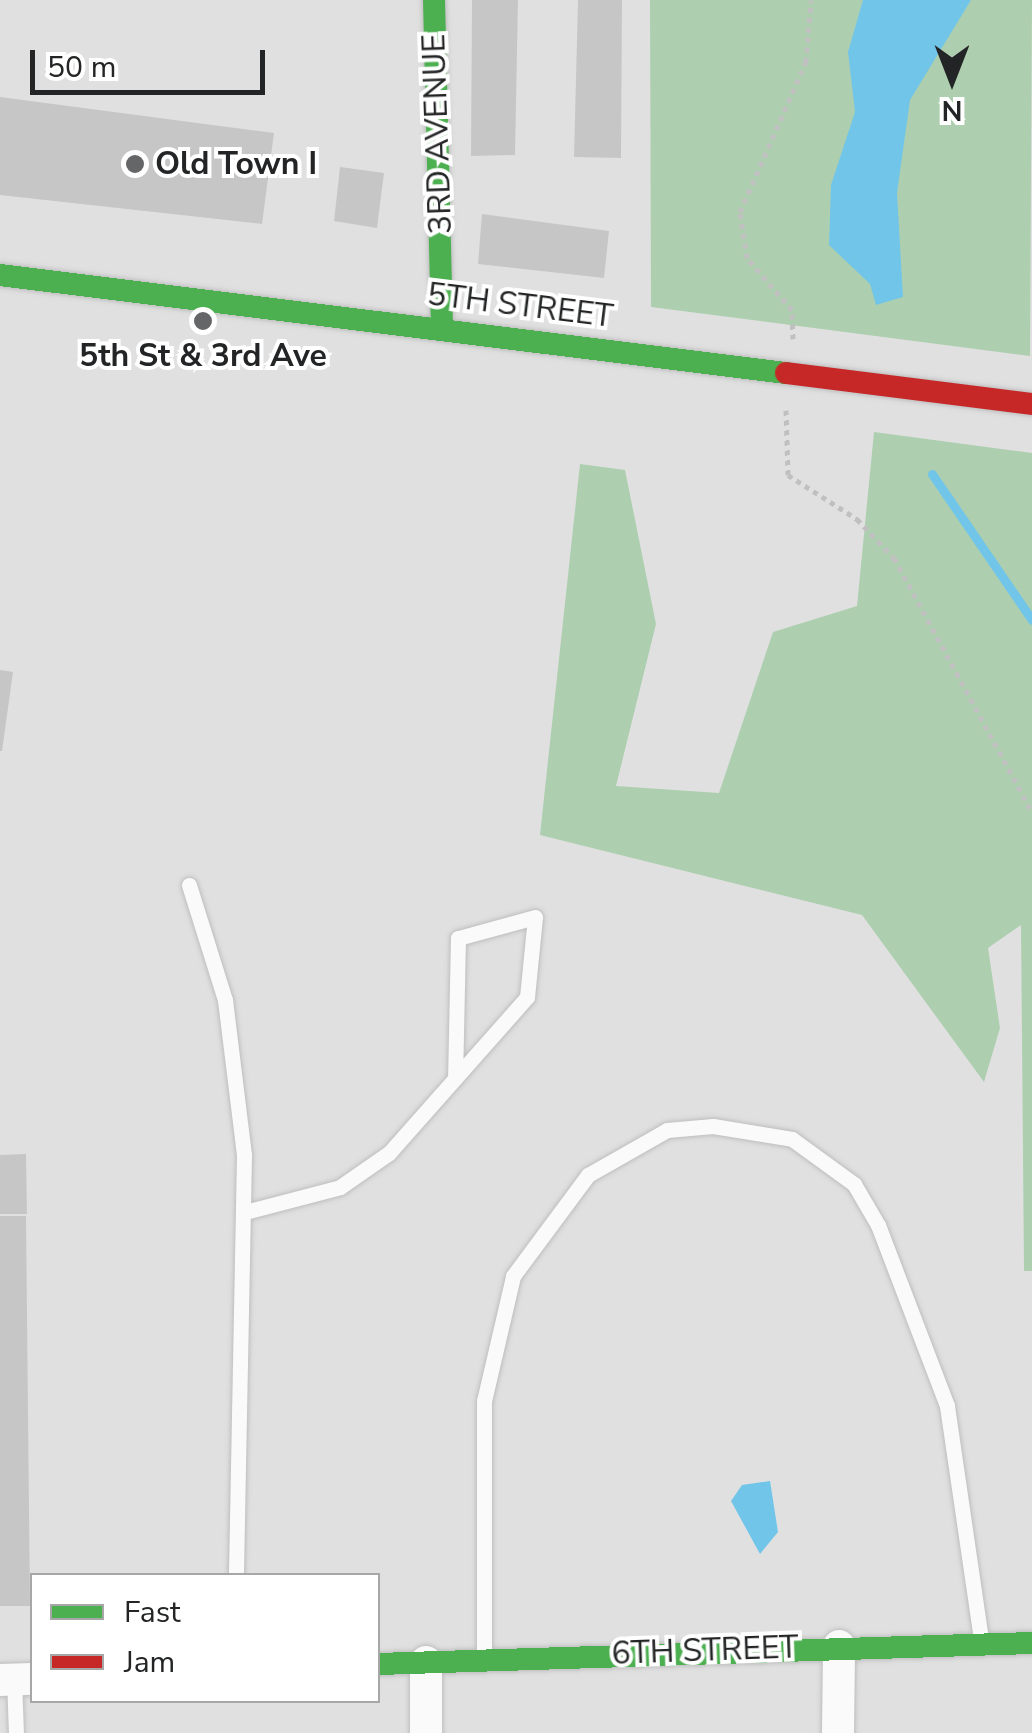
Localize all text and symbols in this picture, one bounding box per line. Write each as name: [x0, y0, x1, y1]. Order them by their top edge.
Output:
scale bar: [35, 30, 270, 92]
north arrow: [902, 30, 1002, 130]
street label: 3RD AVENUE: [415, 33, 461, 235]
text: 50 m: [47, 47, 116, 88]
text: N: [942, 91, 962, 129]
place label: Old Town I: [155, 145, 317, 183]
marker: Old Town I: [124, 153, 146, 175]
street label: 5TH STREET: [425, 276, 615, 336]
marker: 5th St & 3rd Ave: [192, 310, 214, 332]
place label: 5th St & 3rd Ave: [79, 337, 327, 375]
legend: [30, 1573, 380, 1703]
text: Fast: [124, 1592, 181, 1633]
street label: 6TH STREET: [611, 1629, 799, 1673]
text: Jam: [124, 1642, 175, 1683]

